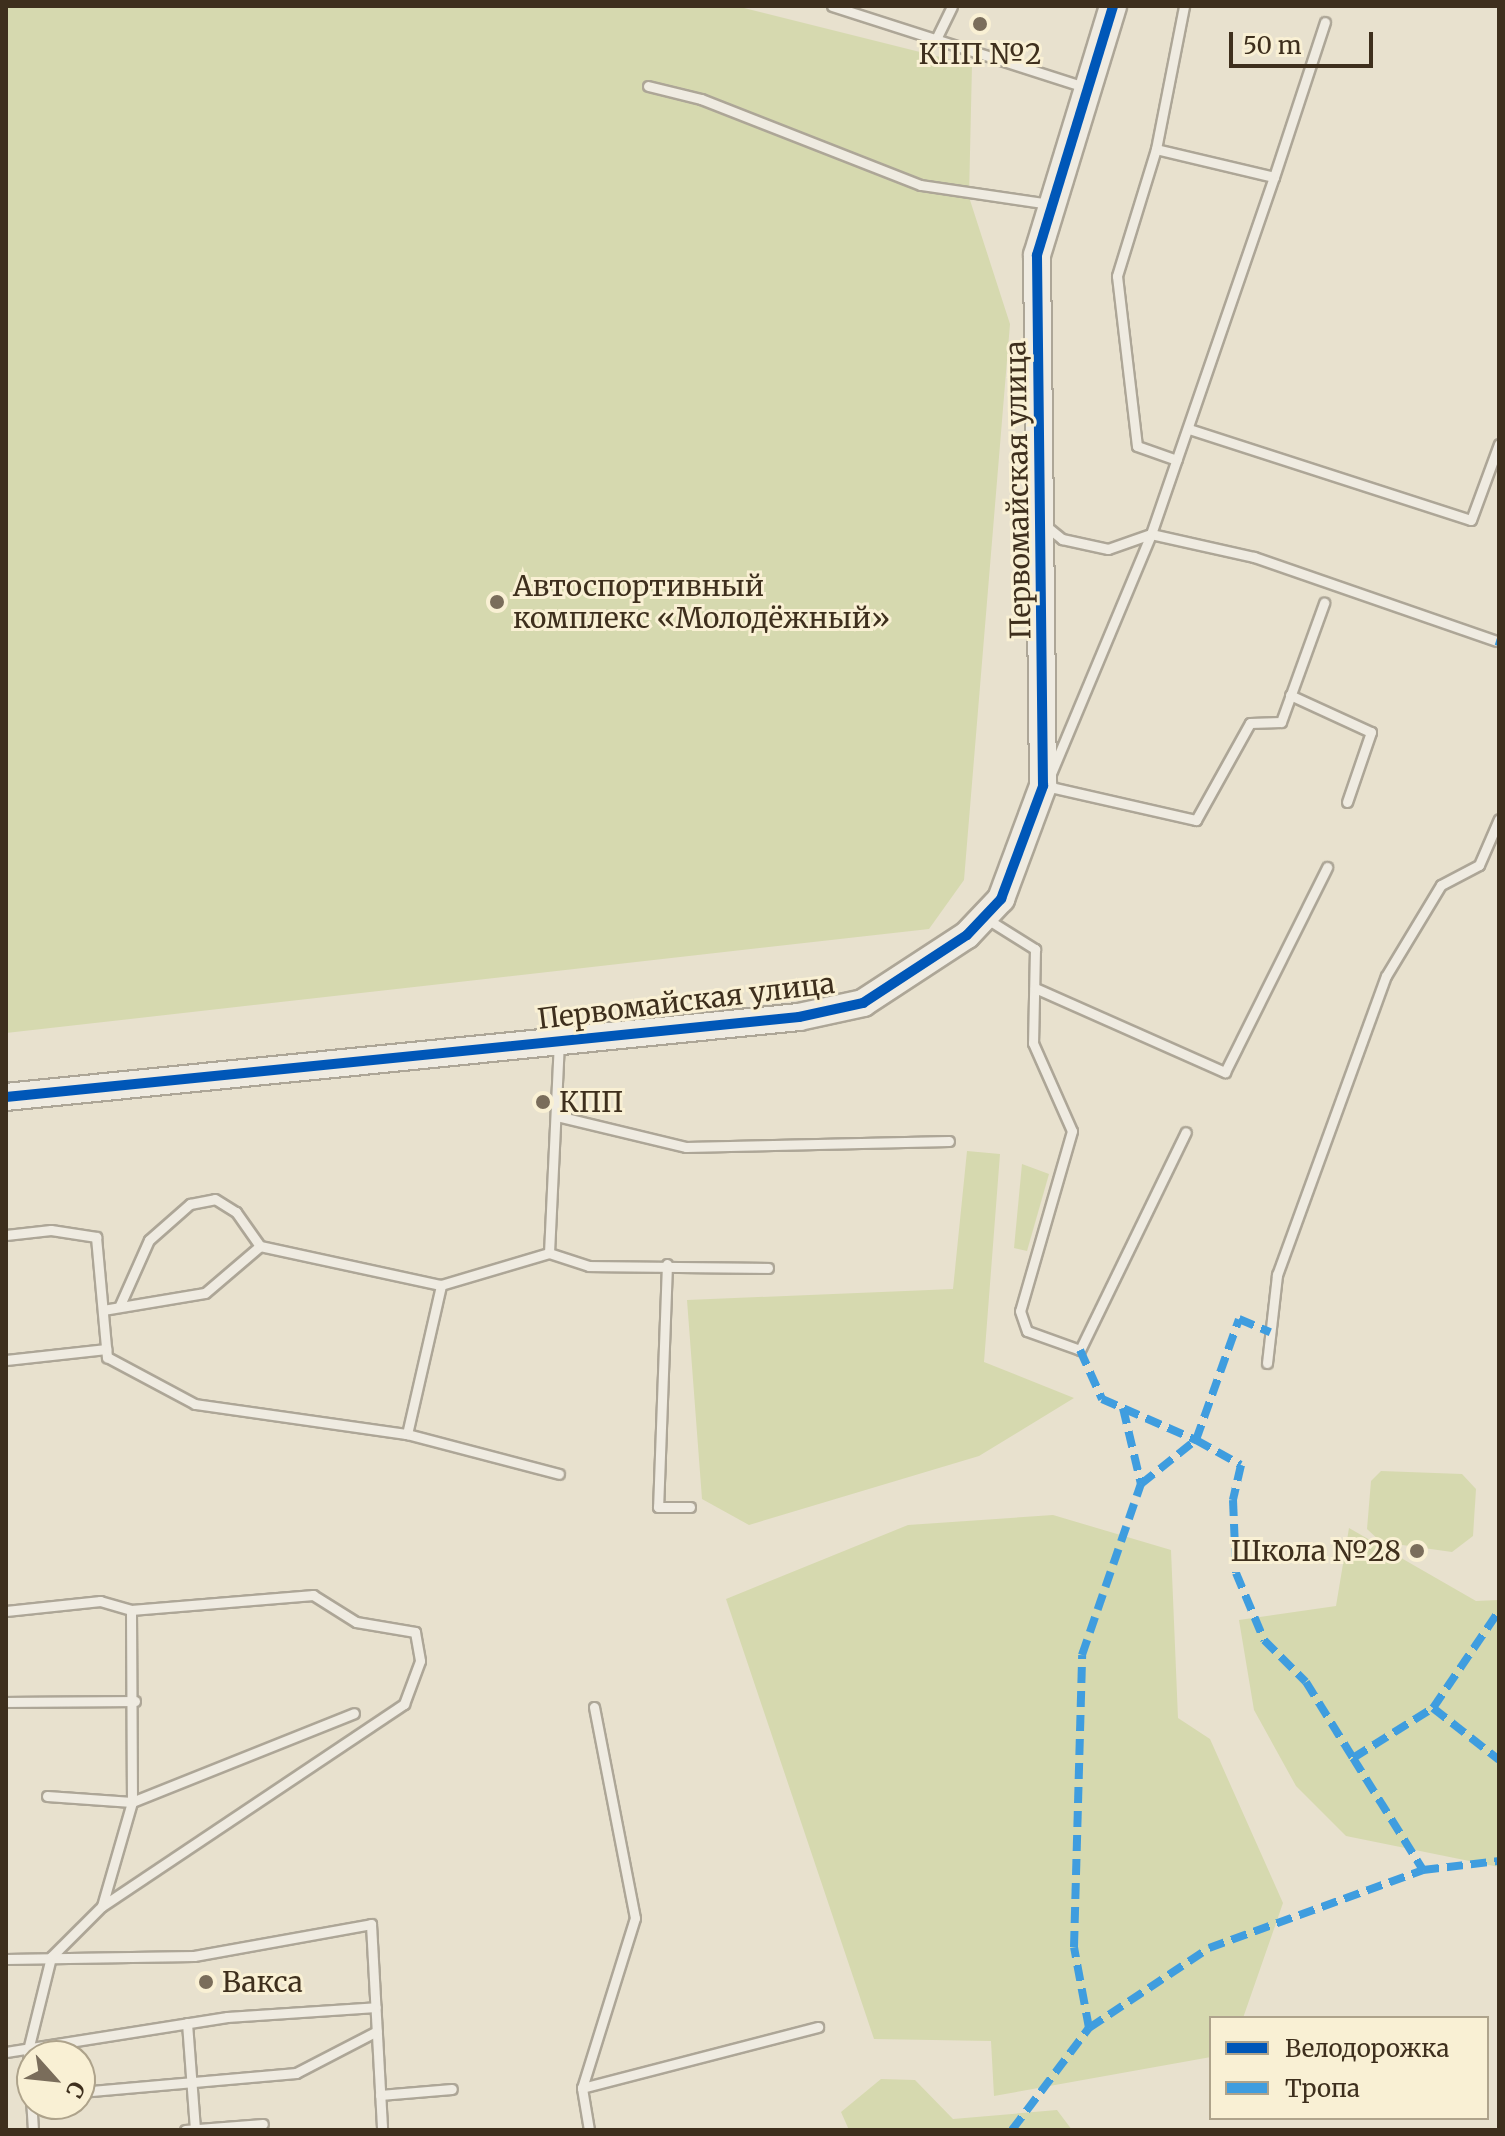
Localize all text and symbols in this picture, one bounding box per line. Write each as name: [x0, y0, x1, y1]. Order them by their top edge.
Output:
marker: КПП №2: [971, 15, 989, 33]
scale bar: [1233, 16, 1377, 66]
text: 50 m: [1243, 30, 1302, 61]
place label: КПП №2: [918, 37, 1042, 71]
street label: Первомайская улица: [999, 340, 1037, 640]
place label: Автоспортивный комплекс «Молодёжный»: [513, 569, 890, 635]
marker: Автоспортивный комплекс «Молодёжный»: [488, 593, 506, 611]
street label: Первомайская улица: [536, 966, 836, 1036]
place label: КПП: [559, 1085, 623, 1119]
marker: КПП: [534, 1093, 552, 1111]
place label: Школа №28: [1230, 1534, 1401, 1568]
marker: Школа №28: [1408, 1542, 1426, 1560]
place label: Вакса: [222, 1965, 303, 1999]
marker: Вакса: [197, 1973, 215, 1991]
legend: [1209, 2016, 1489, 2120]
text: Велодорожка: [1285, 2033, 1449, 2064]
north arrow: [16, 2040, 96, 2120]
text: Тропа: [1285, 2073, 1360, 2104]
text: С: [60, 2077, 91, 2103]

